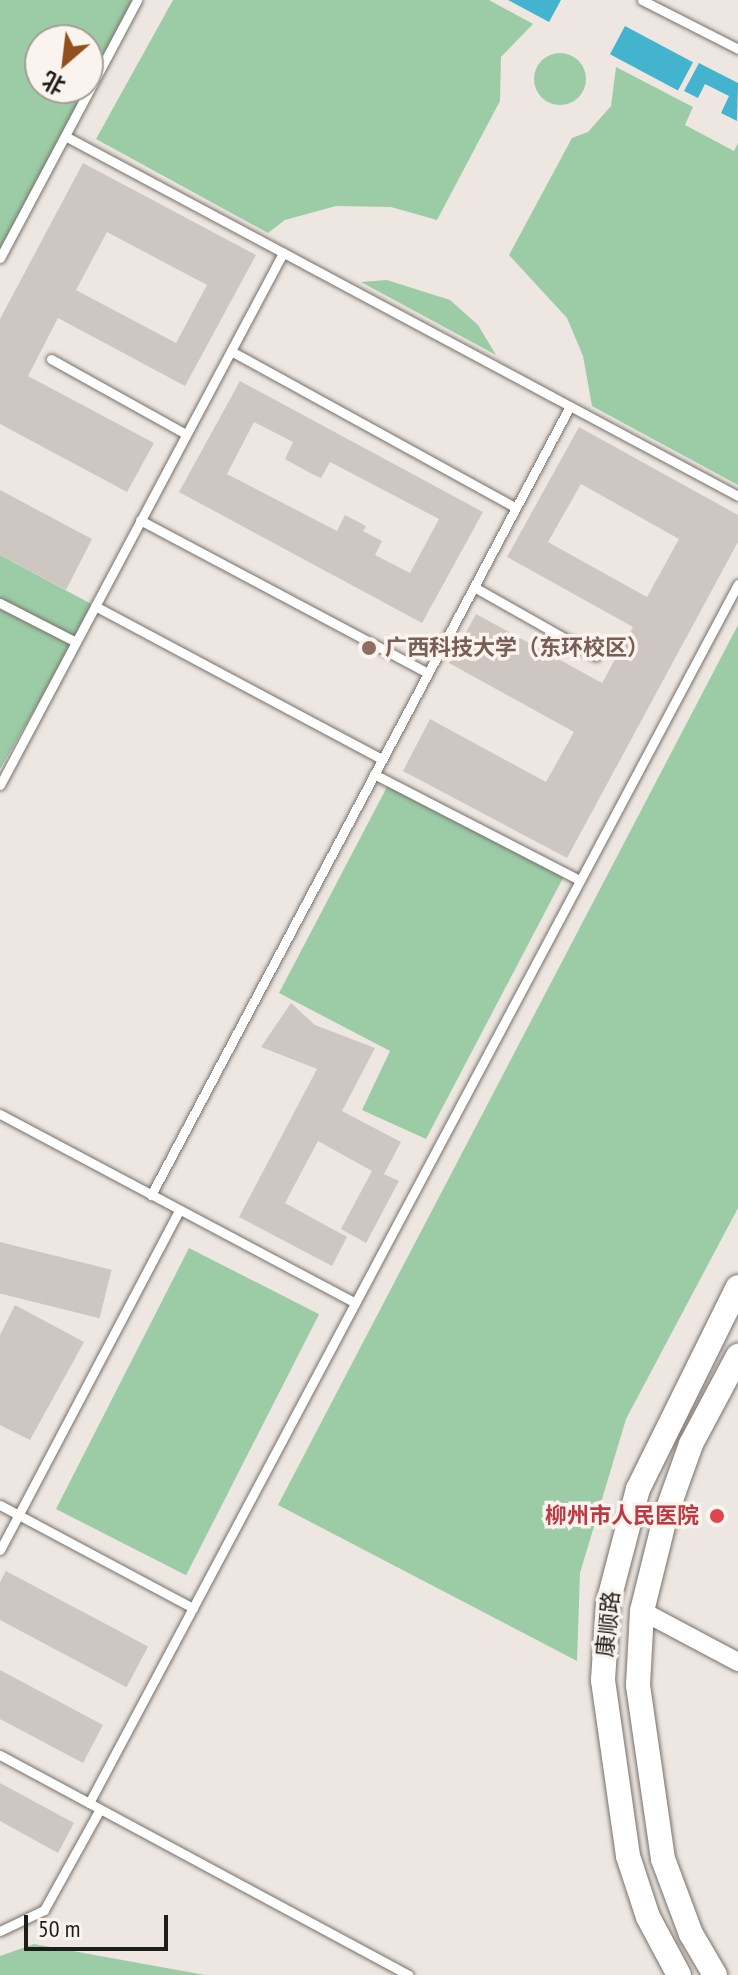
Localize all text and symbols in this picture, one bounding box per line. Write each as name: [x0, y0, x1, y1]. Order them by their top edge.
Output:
north arrow: [24, 24, 104, 104]
text: 北: [37, 66, 70, 101]
place label: 广西科技大学（东环校区）: [385, 635, 649, 661]
marker: 广西科技大学（东环校区）: [360, 639, 378, 657]
place label: 柳州市人民医院: [545, 1503, 699, 1529]
marker: 柳州市人民医院: [706, 1505, 728, 1527]
street label: 康顺路: [591, 1590, 625, 1658]
scale bar: [28, 1899, 172, 1949]
text: 50 m: [38, 1913, 80, 1944]

